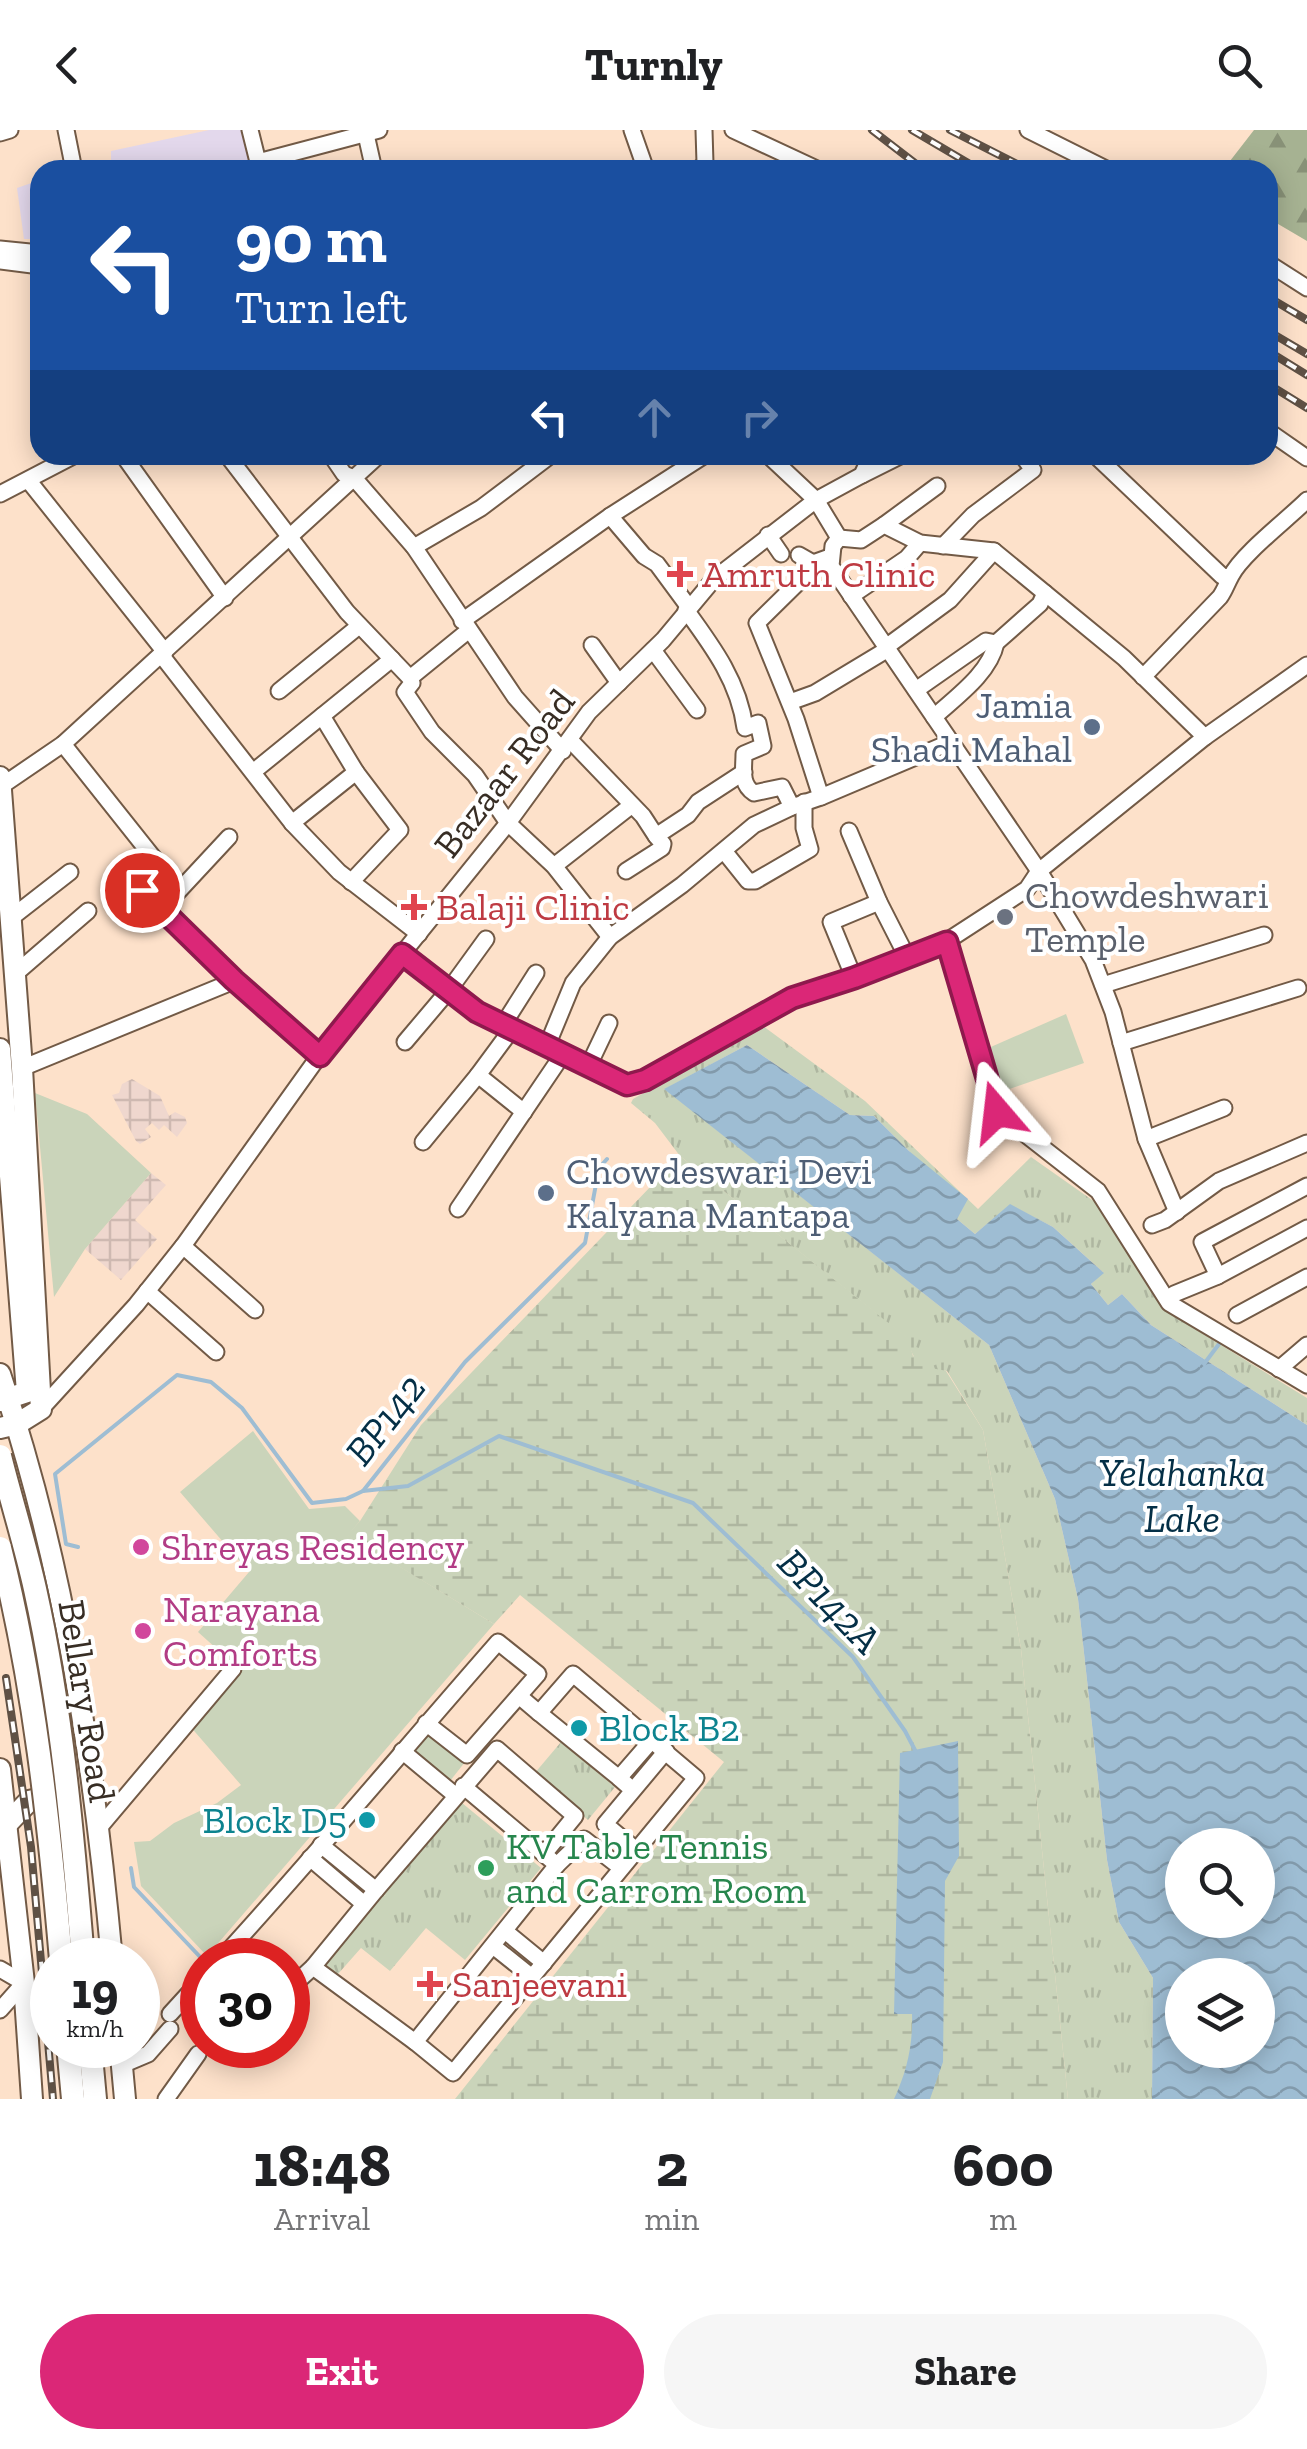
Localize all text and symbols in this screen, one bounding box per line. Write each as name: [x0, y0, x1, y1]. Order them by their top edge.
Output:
icon: back: [40, 38, 95, 93]
text: Turnly: [584, 38, 723, 92]
icon: search: [1212, 38, 1267, 93]
text: 90 m: [235, 196, 387, 280]
icon: left: [70, 200, 200, 330]
text: Turn left: [235, 281, 407, 335]
icon: left: [522, 390, 577, 445]
icon: ahead: [627, 390, 682, 445]
icon: right: [732, 390, 787, 445]
place label: Amruth Clinic: [702, 551, 936, 597]
marker: Amruth Clinic: [667, 561, 693, 587]
street label: Bazaar Road: [424, 679, 584, 866]
place label: Jamia Shadi Mahal: [871, 682, 1072, 772]
marker: Jamia Shadi Mahal: [1081, 716, 1103, 738]
pin: [100, 848, 185, 933]
icon: arrive: [115, 863, 170, 918]
place label: Chowdeshwari Temple: [1025, 872, 1269, 962]
place label: Balaji Clinic: [436, 884, 630, 930]
marker: Balaji Clinic: [401, 894, 427, 920]
marker: Chowdeshwari Temple: [994, 906, 1016, 928]
position arrow: [945, 1060, 1049, 1164]
place label: Chowdeswari Devi Kalyana Mantapa: [566, 1148, 872, 1238]
marker: Chowdeswari Devi Kalyana Mantapa: [535, 1182, 557, 1204]
water label: BP142: [335, 1364, 435, 1474]
water label: Yelahanka Lake: [1099, 1448, 1265, 1542]
place label: Shreyas Residency: [161, 1524, 465, 1570]
marker: Shreyas Residency: [130, 1536, 152, 1558]
water label: BP142A: [768, 1538, 892, 1664]
place label: Narayana Comforts: [163, 1586, 320, 1676]
street label: Bellary Road: [48, 1597, 126, 1806]
marker: Narayana Comforts: [132, 1620, 154, 1642]
place label: Block B2: [599, 1705, 740, 1751]
marker: Block B2: [568, 1717, 590, 1739]
place label: Block D5: [202, 1797, 347, 1843]
marker: Block D5: [356, 1809, 378, 1831]
place label: KV Table Tennis and Carrom Room: [506, 1823, 806, 1913]
map controls: [1165, 1828, 1275, 2068]
button: search: [1165, 1828, 1275, 1938]
marker: KV Table Tennis and Carrom Room: [475, 1857, 497, 1879]
speed limit sign: 30: [180, 1938, 310, 2068]
button: layers: [1165, 1958, 1275, 2068]
text: 19: [72, 1961, 118, 2021]
place label: Sanjeevani: [452, 1961, 627, 2007]
marker: Sanjeevani: [417, 1971, 443, 1997]
text: km/h: [66, 2013, 124, 2043]
text: 18:48: [253, 2129, 391, 2201]
text: 2: [656, 2129, 688, 2201]
text: 600: [952, 2129, 1054, 2201]
text: Arrival: [274, 2200, 370, 2238]
text: min: [644, 2200, 699, 2238]
text: m: [989, 2200, 1017, 2238]
button: Exit: [40, 2314, 644, 2429]
button: Share: [664, 2314, 1267, 2429]

